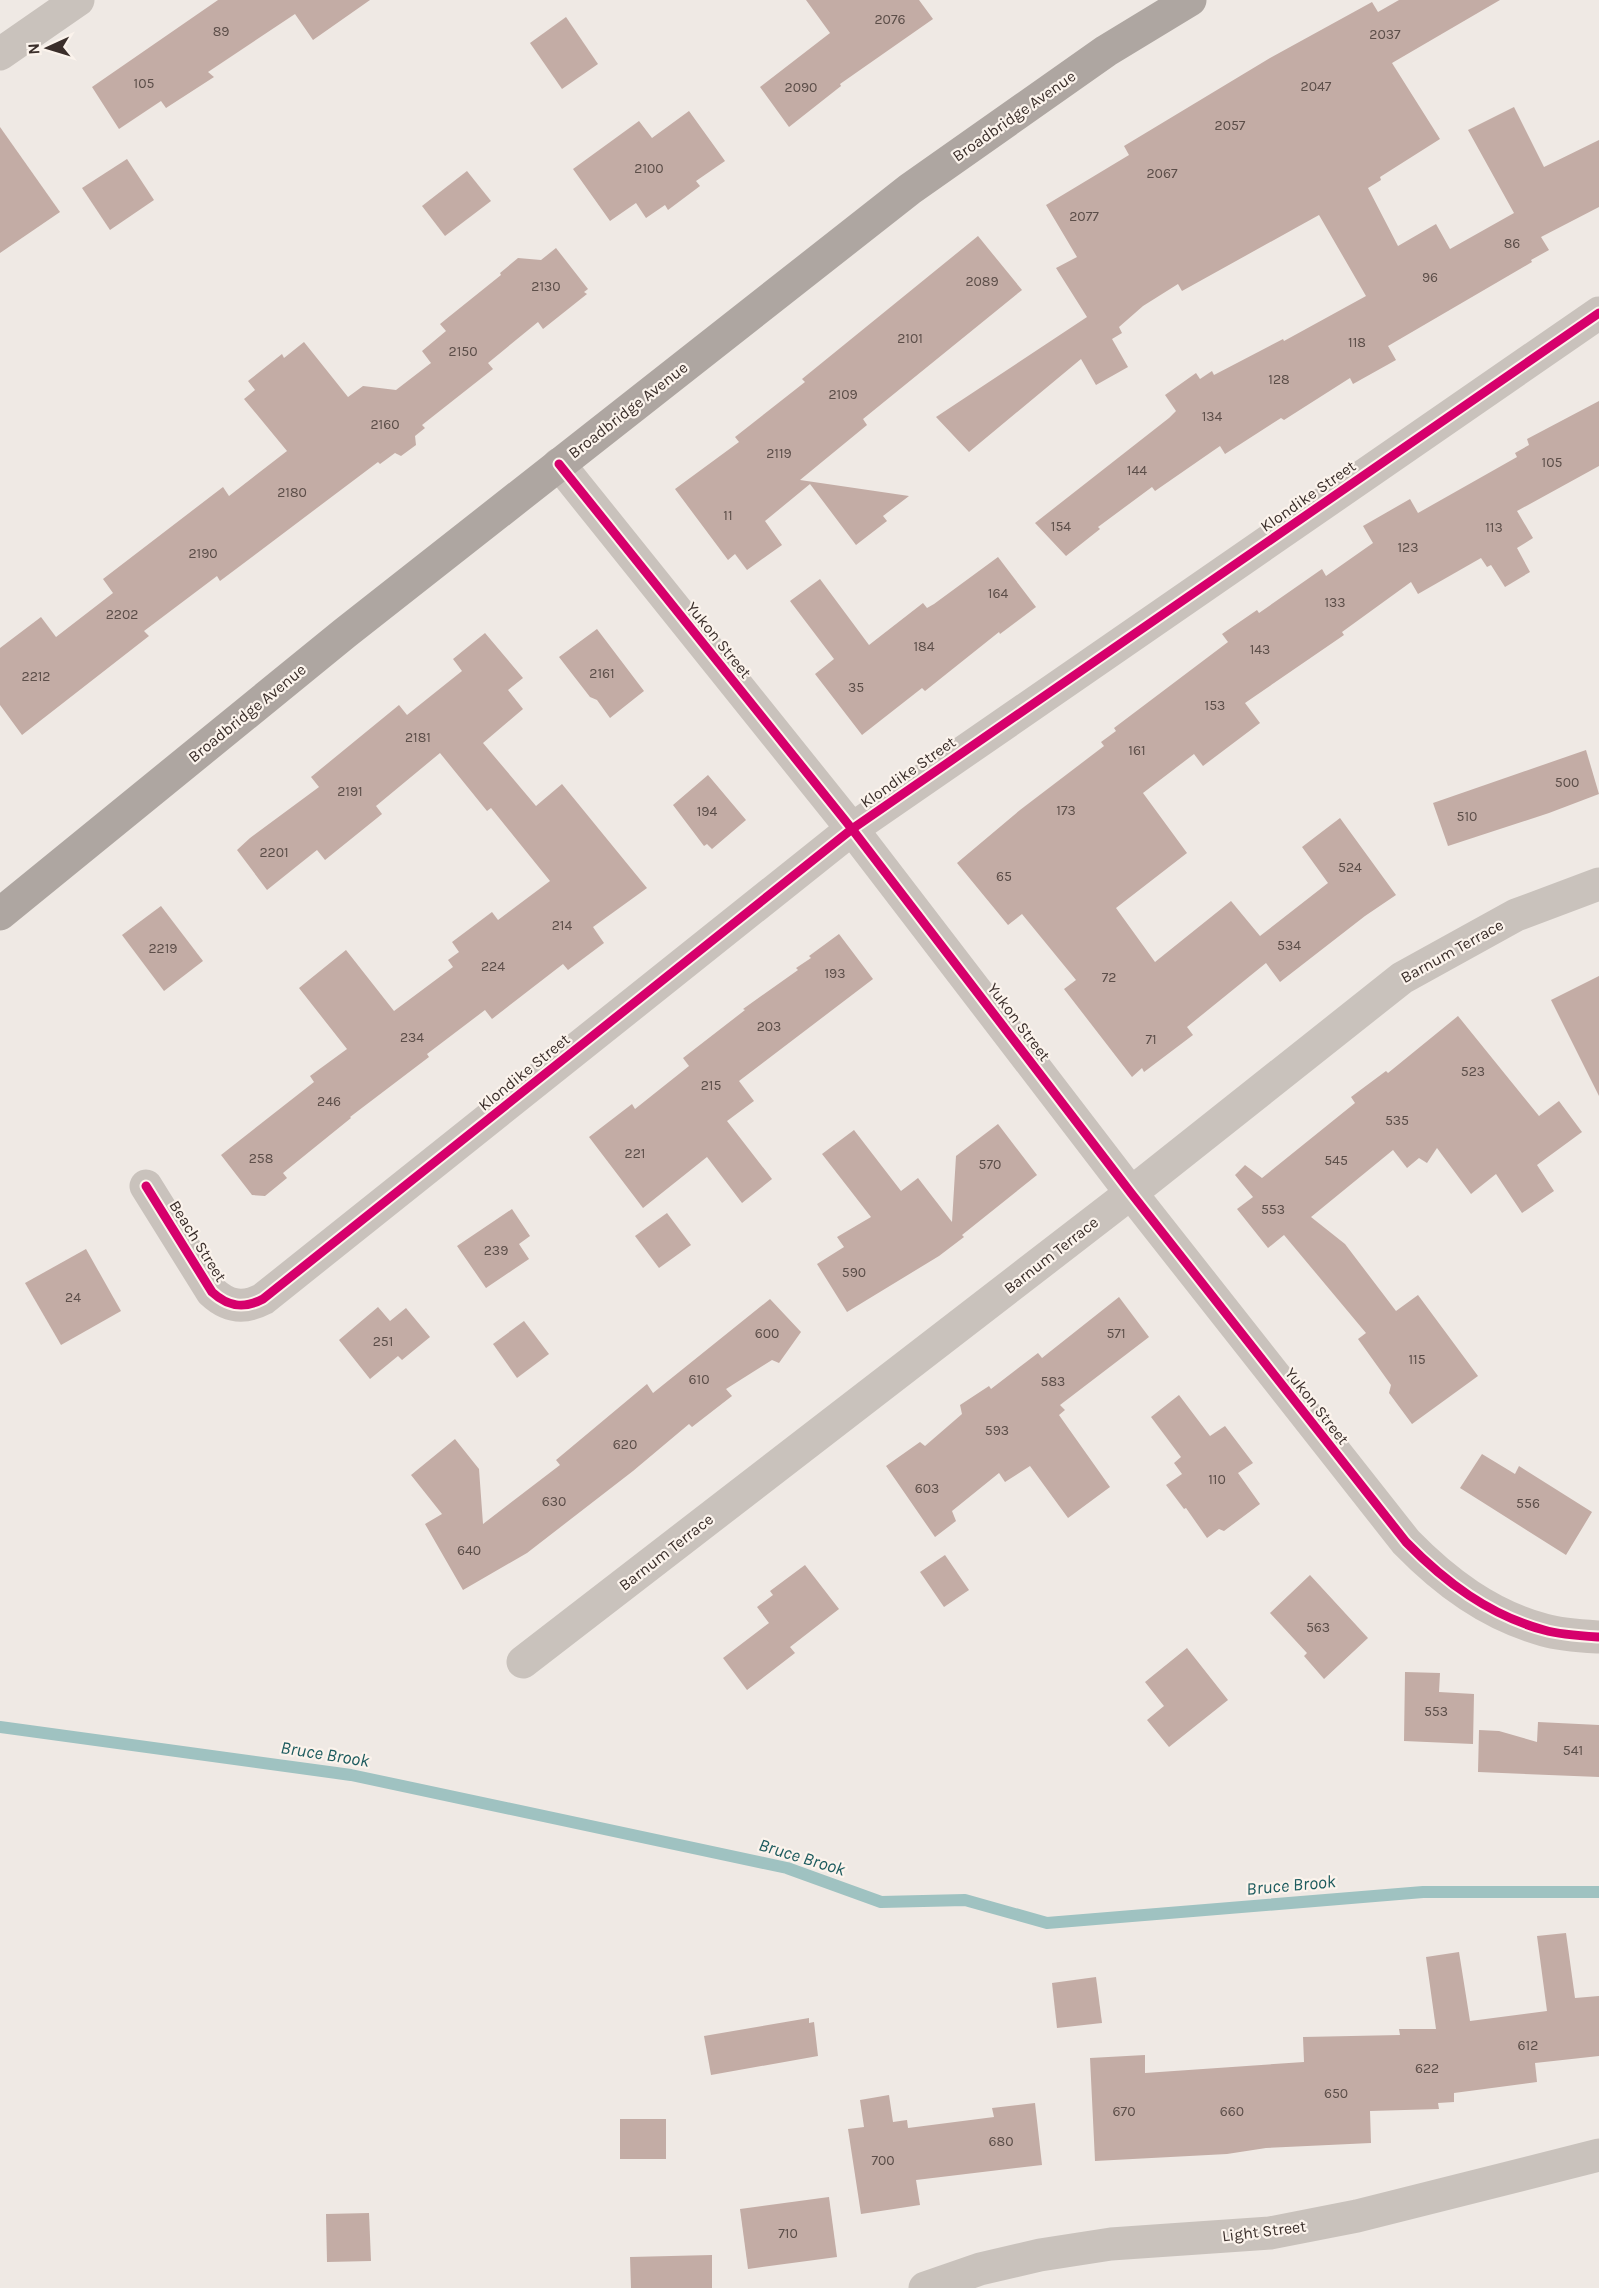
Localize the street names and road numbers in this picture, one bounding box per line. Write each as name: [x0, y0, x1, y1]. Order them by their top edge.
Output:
street label: Broadbridge Avenue: [949, 66, 1079, 166]
street label: Broadbridge Avenue: [565, 358, 691, 462]
street label: Klondike Street: [1257, 456, 1359, 536]
street label: Yukon Street: [683, 598, 755, 682]
street label: Broadbridge Avenue: [184, 660, 310, 766]
street label: Klondike Street: [857, 732, 959, 812]
street label: Barnum Terrace: [1397, 915, 1507, 987]
street label: Yukon Street: [984, 979, 1054, 1065]
street label: Klondike Street: [475, 1029, 573, 1115]
street label: Beach Street: [165, 1197, 231, 1285]
street label: Barnum Terrace: [1000, 1212, 1102, 1298]
street label: Yukon Street: [1281, 1364, 1353, 1448]
street label: Barnum Terrace: [615, 1509, 717, 1595]
street label: Light Street: [1221, 2216, 1307, 2246]

